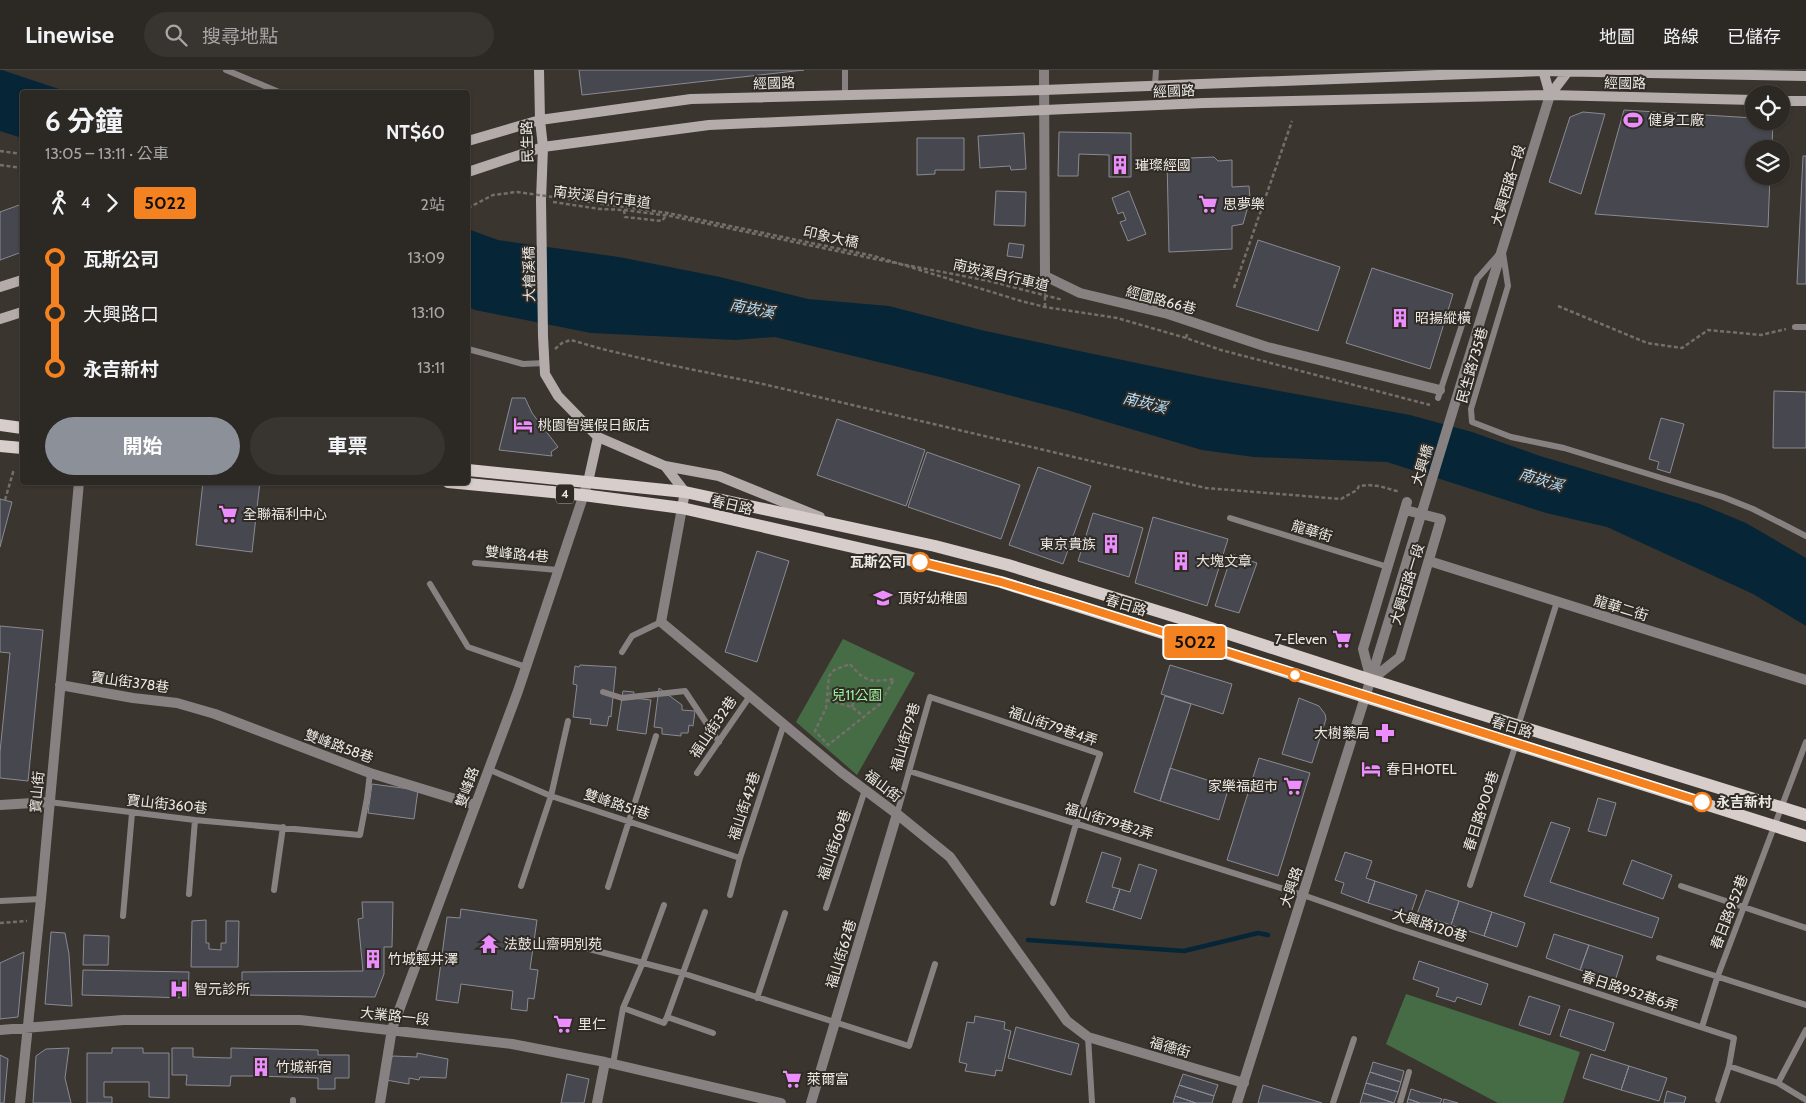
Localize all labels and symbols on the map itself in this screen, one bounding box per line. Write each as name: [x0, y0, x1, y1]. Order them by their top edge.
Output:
street label: 經國路: [753, 73, 795, 93]
street label: 經國路: [1604, 74, 1646, 92]
street label: 經國路: [1153, 81, 1195, 101]
sports icon: 健身工廠: [1622, 109, 1644, 131]
place label: 健身工廠: [1648, 111, 1704, 129]
street label: 民生路: [517, 121, 537, 163]
street label: 大興西路一段: [1487, 142, 1529, 228]
building icon: 璀璨經國: [1109, 154, 1131, 176]
place label: 璀璨經國: [1135, 156, 1191, 174]
street label: 南崁溪自行車道: [552, 182, 652, 212]
supermarket icon: 思夢樂: [1197, 193, 1219, 215]
place label: 思夢樂: [1223, 195, 1265, 213]
street label: 印象大橋: [802, 222, 860, 252]
street label: 大檜溪橋: [520, 246, 538, 302]
street label: 南崁溪自行車道: [951, 255, 1051, 295]
street label: 經國路66巷: [1124, 282, 1198, 318]
water label: 南崁溪: [728, 296, 778, 323]
building icon: 昭揚縱橫: [1389, 307, 1411, 329]
place label: 昭揚縱橫: [1415, 309, 1471, 327]
street label: 民生路735巷: [1453, 325, 1491, 405]
water label: 南崁溪: [1121, 389, 1171, 418]
hotel icon: 桃園智選假日飯店: [512, 414, 534, 436]
place label: 桃園智選假日飯店: [538, 416, 650, 434]
street label: 大興橋: [1407, 442, 1437, 488]
water label: 南崁溪: [1517, 465, 1567, 496]
road number: 4: [556, 484, 574, 504]
street label: 春日路: [710, 492, 754, 518]
supermarket icon: 全聯福利中心: [217, 503, 239, 525]
place label: 全聯福利中心: [243, 505, 327, 523]
street label: 龍華街: [1289, 516, 1335, 546]
building icon: 東京貴族: [1100, 533, 1122, 555]
place label: 東京貴族: [1040, 535, 1096, 553]
street label: 大興西路一段: [1386, 541, 1428, 627]
street label: 雙峰路4巷: [484, 542, 550, 566]
building icon: 大塊文章: [1170, 550, 1192, 572]
marker: 瓦斯公司: [910, 552, 930, 572]
place label: 大塊文章: [1196, 552, 1252, 570]
place label: 瓦斯公司: [850, 553, 906, 571]
school or university icon: 頂好幼稚園: [872, 587, 894, 609]
place label: 頂好幼稚園: [898, 589, 968, 607]
street label: 春日路: [1103, 590, 1149, 620]
street label: 龍華二街: [1592, 591, 1650, 625]
line badge: 5022: [1160, 626, 1230, 658]
supermarket icon: 7-Eleven: [1331, 628, 1353, 650]
place label: 7-Eleven: [1274, 630, 1327, 648]
street label: 寶山街378巷: [90, 668, 170, 696]
unlabelled marker: [1288, 668, 1302, 682]
park label: 兒11公園: [831, 686, 883, 704]
street label: 福山街32巷: [686, 693, 740, 761]
street label: 福山街79巷: [887, 700, 923, 774]
street label: 福山街79巷4弄: [1006, 702, 1100, 750]
street label: 春日路: [1489, 712, 1535, 742]
pharmacy icon: 大樹藥局: [1374, 722, 1396, 744]
place label: 大樹藥局: [1314, 724, 1370, 742]
street label: 雙峰路58巷: [302, 725, 376, 767]
hotel icon: 春日HOTEL: [1360, 758, 1382, 780]
place label: 春日HOTEL: [1386, 760, 1457, 778]
street label: 雙峰路: [451, 764, 483, 810]
street label: 福山街: [861, 766, 905, 806]
street label: 福山街42巷: [724, 769, 764, 843]
street label: 春日路900巷: [1460, 769, 1502, 853]
street label: 寶山街: [26, 770, 48, 814]
supermarket icon: 家樂福超市: [1282, 775, 1304, 797]
place label: 家樂福超市: [1208, 777, 1278, 795]
street label: 雙峰路51巷: [582, 785, 652, 823]
street label: 寶山街360巷: [126, 791, 208, 817]
marker: 永吉新村: [1692, 792, 1712, 812]
place label: 永吉新村: [1716, 793, 1772, 811]
street label: 福山街79巷2弄: [1062, 799, 1156, 843]
street label: 福山街60巷: [813, 807, 855, 883]
street label: 大興路: [1276, 864, 1306, 910]
street label: 春日路952巷: [1706, 872, 1752, 952]
street label: 大興路120巷: [1390, 904, 1470, 946]
street label: 福山街62巷: [822, 917, 860, 991]
temple icon: 法鼓山齋明別苑: [478, 933, 500, 955]
place label: 法鼓山齋明別苑: [504, 935, 602, 953]
building icon: 竹城輕井澤: [362, 948, 384, 970]
place label: 竹城輕井澤: [388, 950, 458, 968]
street label: 春日路952巷6弄: [1579, 967, 1681, 1015]
hospital icon: 智元診所: [168, 978, 190, 1000]
place label: 智元診所: [194, 980, 250, 998]
street label: 大業路一段: [359, 1003, 431, 1029]
supermarket icon: 里仁: [552, 1013, 574, 1035]
place label: 里仁: [578, 1015, 606, 1033]
street label: 福德街: [1147, 1033, 1193, 1061]
building icon: 竹城新宿: [250, 1056, 272, 1078]
place label: 竹城新宿: [276, 1058, 332, 1076]
supermarket icon: 萊爾富: [781, 1068, 803, 1090]
place label: 萊爾富: [807, 1070, 849, 1088]

